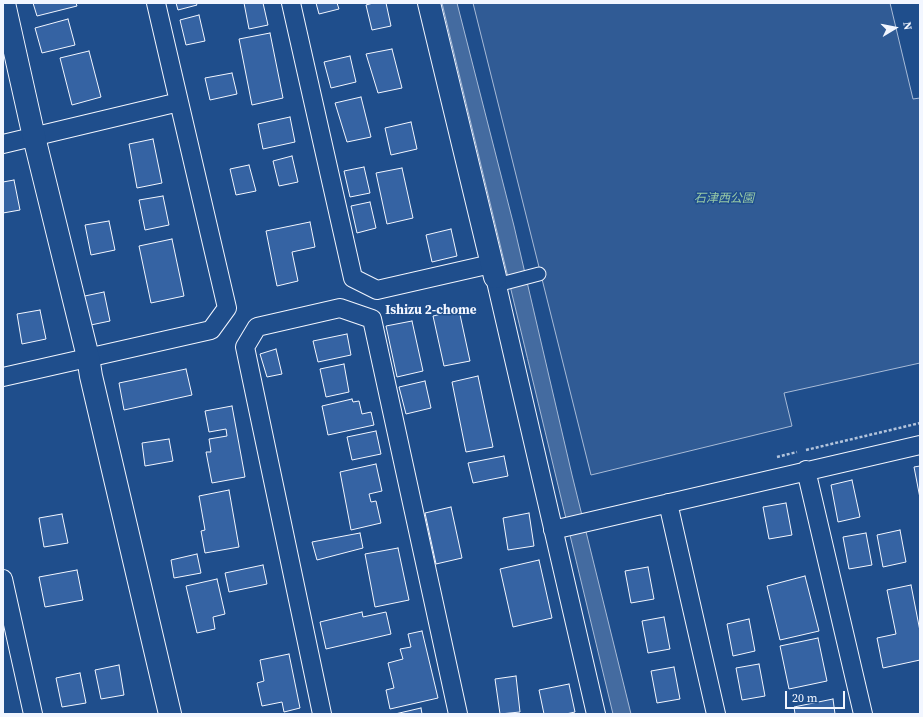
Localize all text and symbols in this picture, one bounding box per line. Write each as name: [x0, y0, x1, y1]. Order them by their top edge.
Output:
north arrow: [875, 8, 915, 48]
text: N: [899, 21, 915, 31]
park label: 石津西公園: [694, 192, 754, 206]
district label: Ishizu 2-chome: [385, 303, 477, 319]
scale bar: [787, 683, 847, 709]
text: 20 m: [792, 690, 818, 706]

